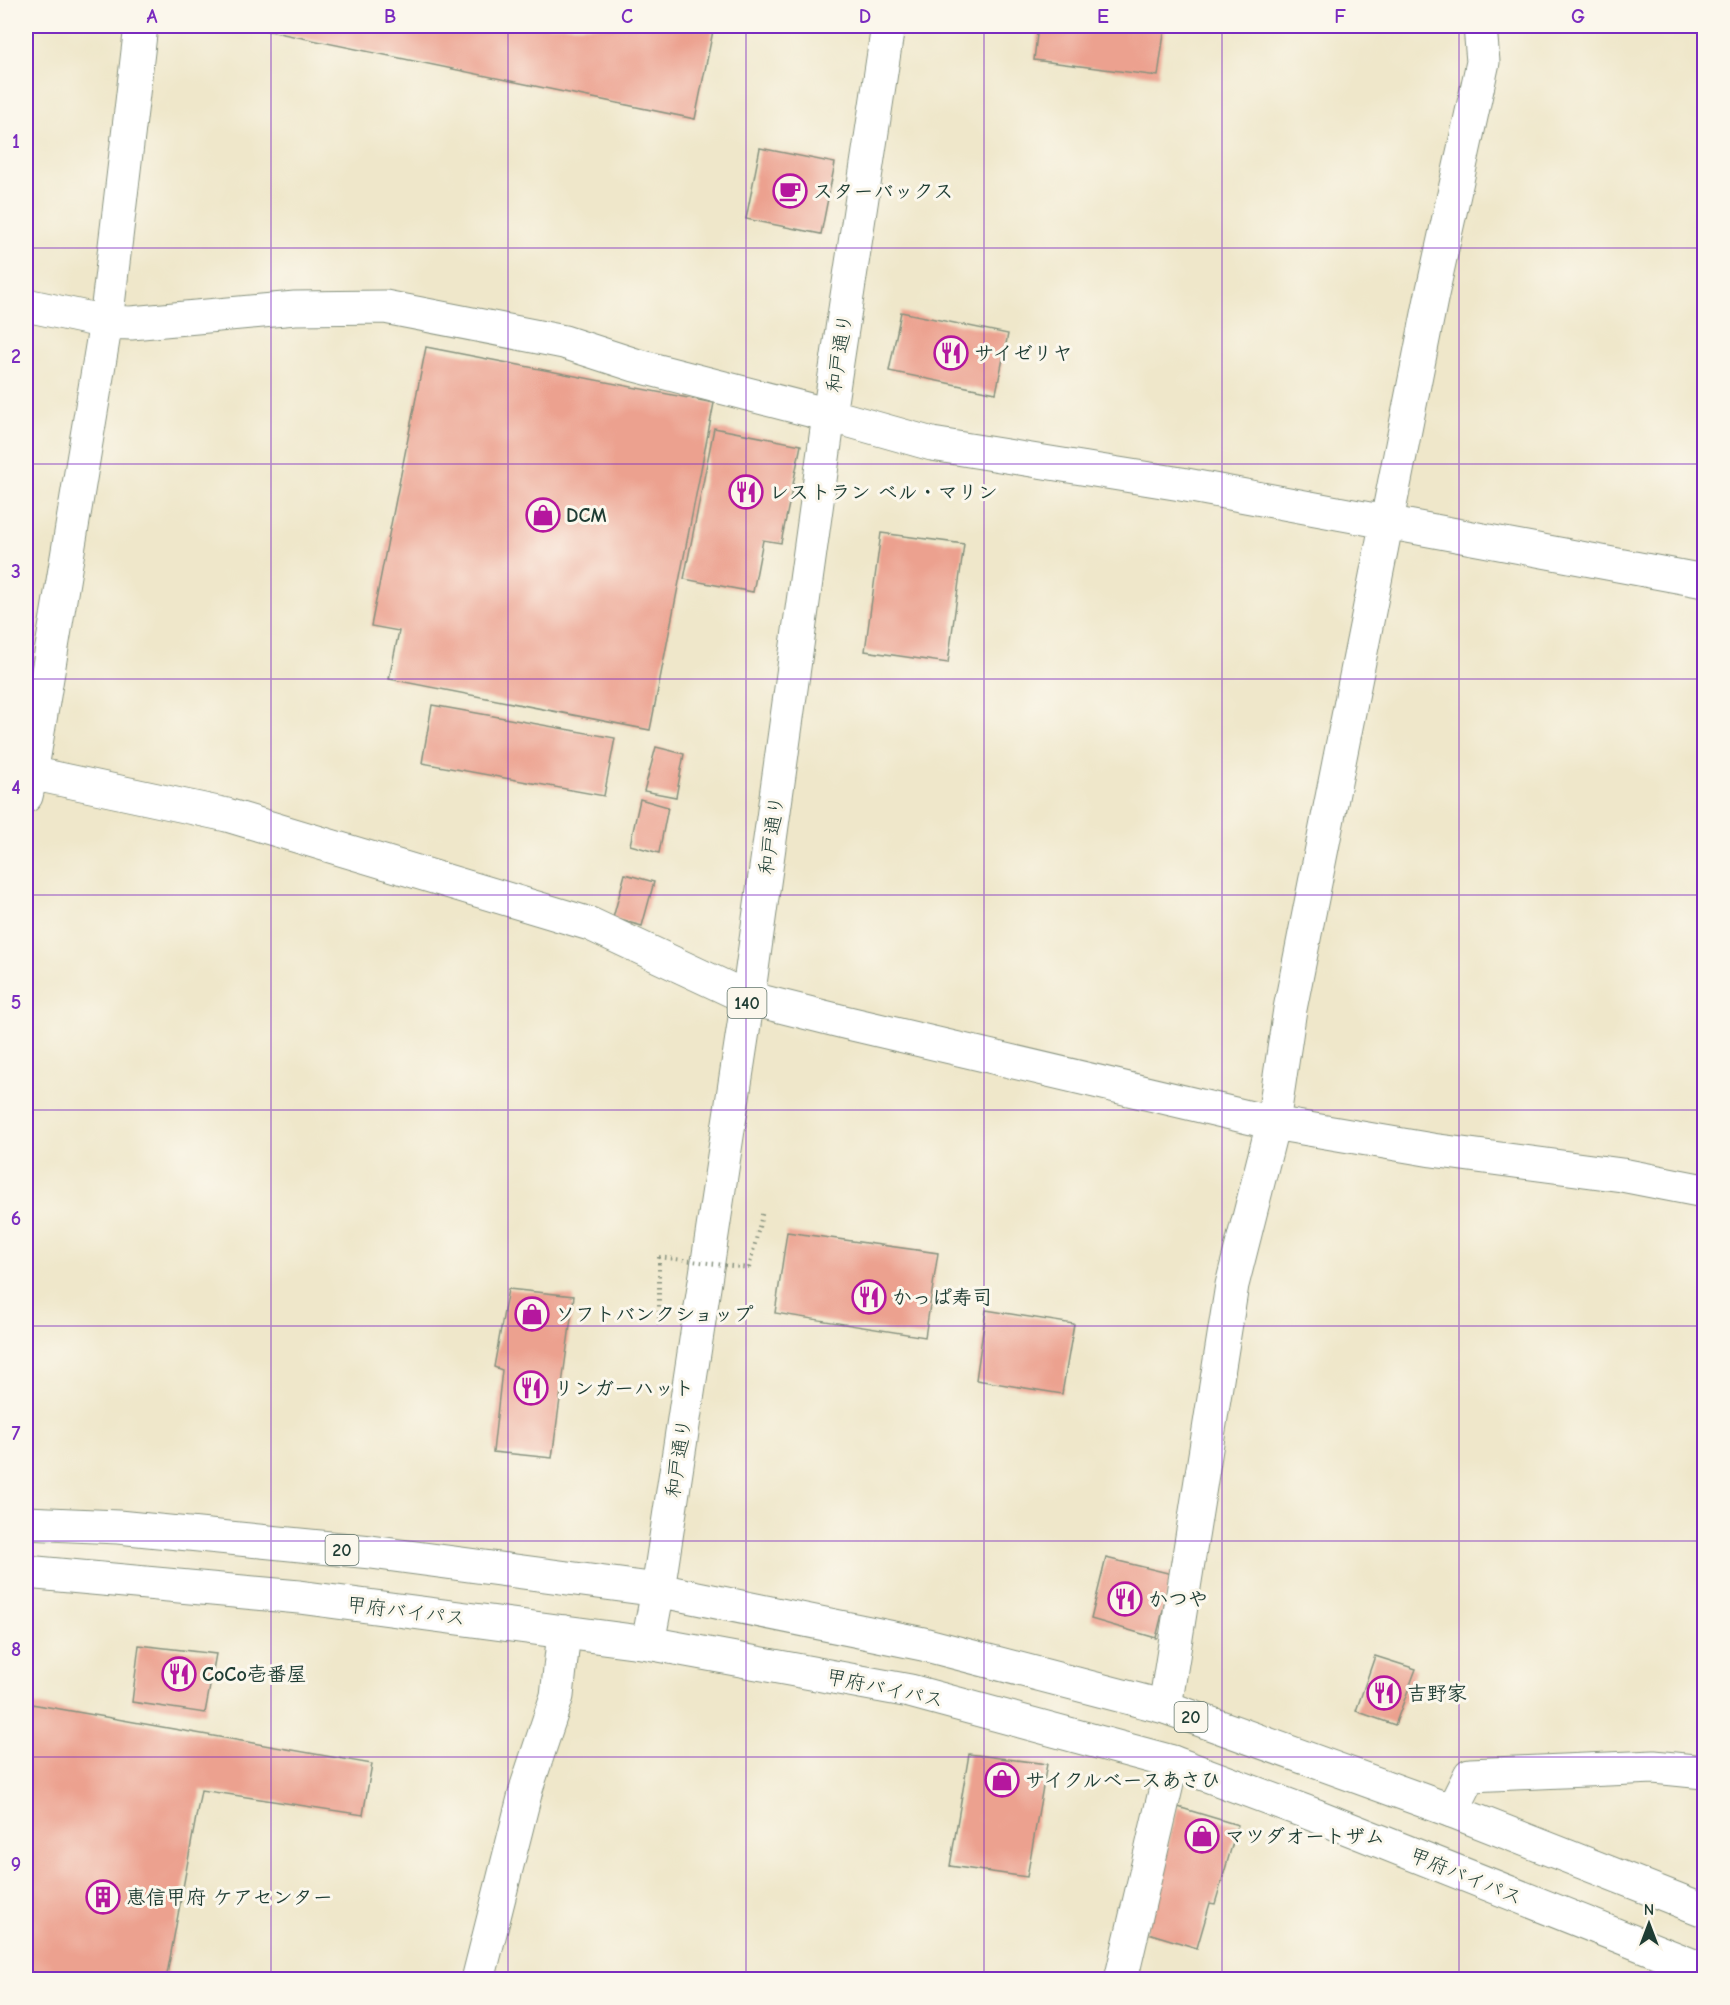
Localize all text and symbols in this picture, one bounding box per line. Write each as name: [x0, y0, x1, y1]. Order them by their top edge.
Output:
text: A: [146, 5, 158, 28]
text: B: [384, 5, 396, 28]
text: C: [621, 5, 633, 28]
text: D: [859, 5, 871, 28]
text: E: [1097, 5, 1109, 28]
text: F: [1334, 5, 1346, 28]
text: G: [1571, 5, 1585, 28]
text: 1: [12, 130, 20, 153]
cafe icon: スターバックス: [772, 173, 808, 209]
place label: スターバックス: [813, 180, 953, 203]
street label: 和戸通り: [822, 312, 857, 394]
restaurant icon: サイゼリヤ: [933, 335, 969, 371]
place label: サイゼリヤ: [974, 342, 1073, 365]
text: 2: [11, 345, 21, 368]
restaurant icon: レストラン ベル・マリン: [728, 474, 764, 510]
place label: レストラン ベル・マリン: [769, 481, 998, 504]
shop icon: DCM: [525, 497, 561, 533]
place label: DCM: [566, 504, 607, 527]
text: 3: [11, 560, 21, 583]
text: 4: [11, 776, 21, 799]
street label: 和戸通り: [755, 794, 788, 876]
road number: 140: [728, 988, 766, 1018]
text: 5: [11, 991, 21, 1014]
text: 6: [11, 1207, 21, 1230]
restaurant icon: かっぱ寿司: [851, 1279, 887, 1315]
place label: かっぱ寿司: [892, 1286, 992, 1309]
shop icon: ソフトバンクショップ: [514, 1296, 550, 1332]
place label: ソフトバンクショップ: [555, 1303, 753, 1326]
restaurant icon: リンガーハット: [513, 1370, 549, 1406]
place label: リンガーハット: [554, 1377, 694, 1400]
street label: 和戸通り: [661, 1417, 696, 1499]
text: 7: [12, 1422, 21, 1445]
road number: 20: [326, 1535, 358, 1565]
restaurant icon: かつや: [1107, 1581, 1143, 1617]
place label: かつや: [1148, 1588, 1208, 1611]
street label: 甲府バイパス: [345, 1593, 467, 1630]
text: 8: [11, 1638, 21, 1661]
restaurant icon: CoCo壱番屋: [161, 1656, 197, 1692]
place label: CoCo壱番屋: [202, 1663, 307, 1686]
street label: 甲府バイパス: [824, 1665, 946, 1712]
restaurant icon: 吉野家: [1366, 1675, 1402, 1711]
place label: 吉野家: [1407, 1682, 1467, 1705]
road number: 20: [1174, 1702, 1208, 1732]
shop icon: サイクルベースあさひ: [984, 1762, 1020, 1798]
place label: サイクルベースあさひ: [1025, 1769, 1221, 1792]
shop icon: マツダオートザム: [1184, 1818, 1220, 1854]
place label: マツダオートザム: [1225, 1825, 1385, 1848]
street label: 甲府バイパス: [1406, 1843, 1526, 1910]
text: 9: [11, 1853, 21, 1876]
building icon: 恵信甲府 ケアセンター: [85, 1879, 121, 1915]
place label: 恵信甲府 ケアセンター: [126, 1886, 333, 1909]
north arrow: [1619, 1894, 1679, 1954]
text: N: [1644, 1901, 1654, 1919]

